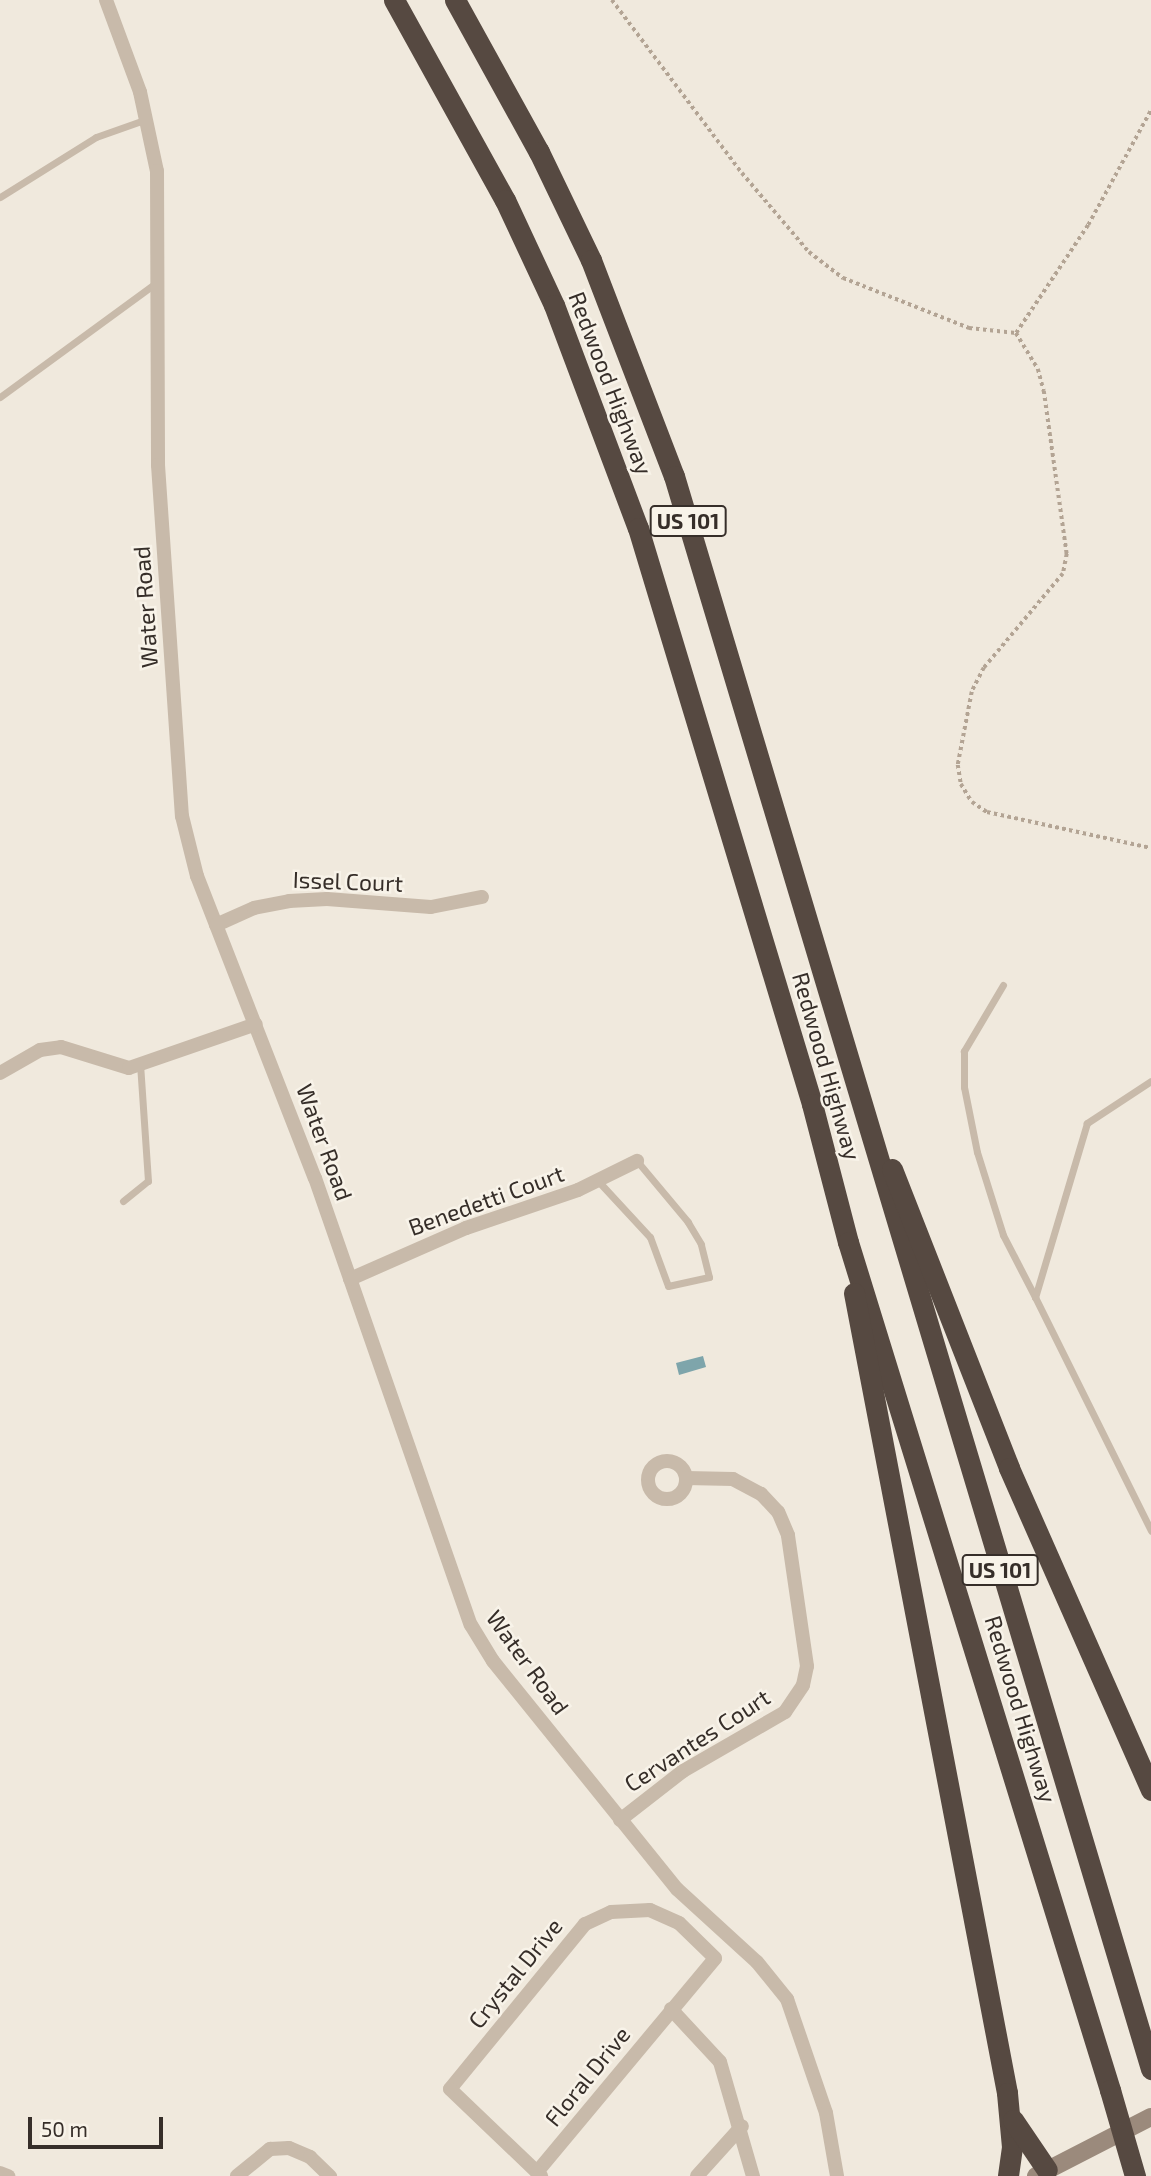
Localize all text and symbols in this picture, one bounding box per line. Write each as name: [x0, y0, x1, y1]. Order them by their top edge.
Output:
street label: Redwood Highway: [563, 288, 659, 478]
road number: US 101: [650, 504, 726, 538]
street label: Water Road: [127, 545, 163, 669]
street label: Issel Court: [292, 865, 404, 897]
street label: Redwood Highway: [787, 969, 867, 1163]
street label: Water Road: [291, 1080, 359, 1204]
street label: Benedetti Court: [404, 1159, 568, 1241]
road number: US 101: [962, 1552, 1038, 1588]
street label: Water Road: [481, 1604, 575, 1720]
street label: Redwood Highway: [979, 1612, 1063, 1806]
street label: Cervantes Court: [619, 1683, 775, 1797]
street label: Crystal Drive: [462, 1912, 568, 2034]
street label: Floral Drive: [538, 2020, 636, 2132]
scale bar: [32, 2102, 166, 2146]
text: 50 m: [41, 2116, 88, 2141]

